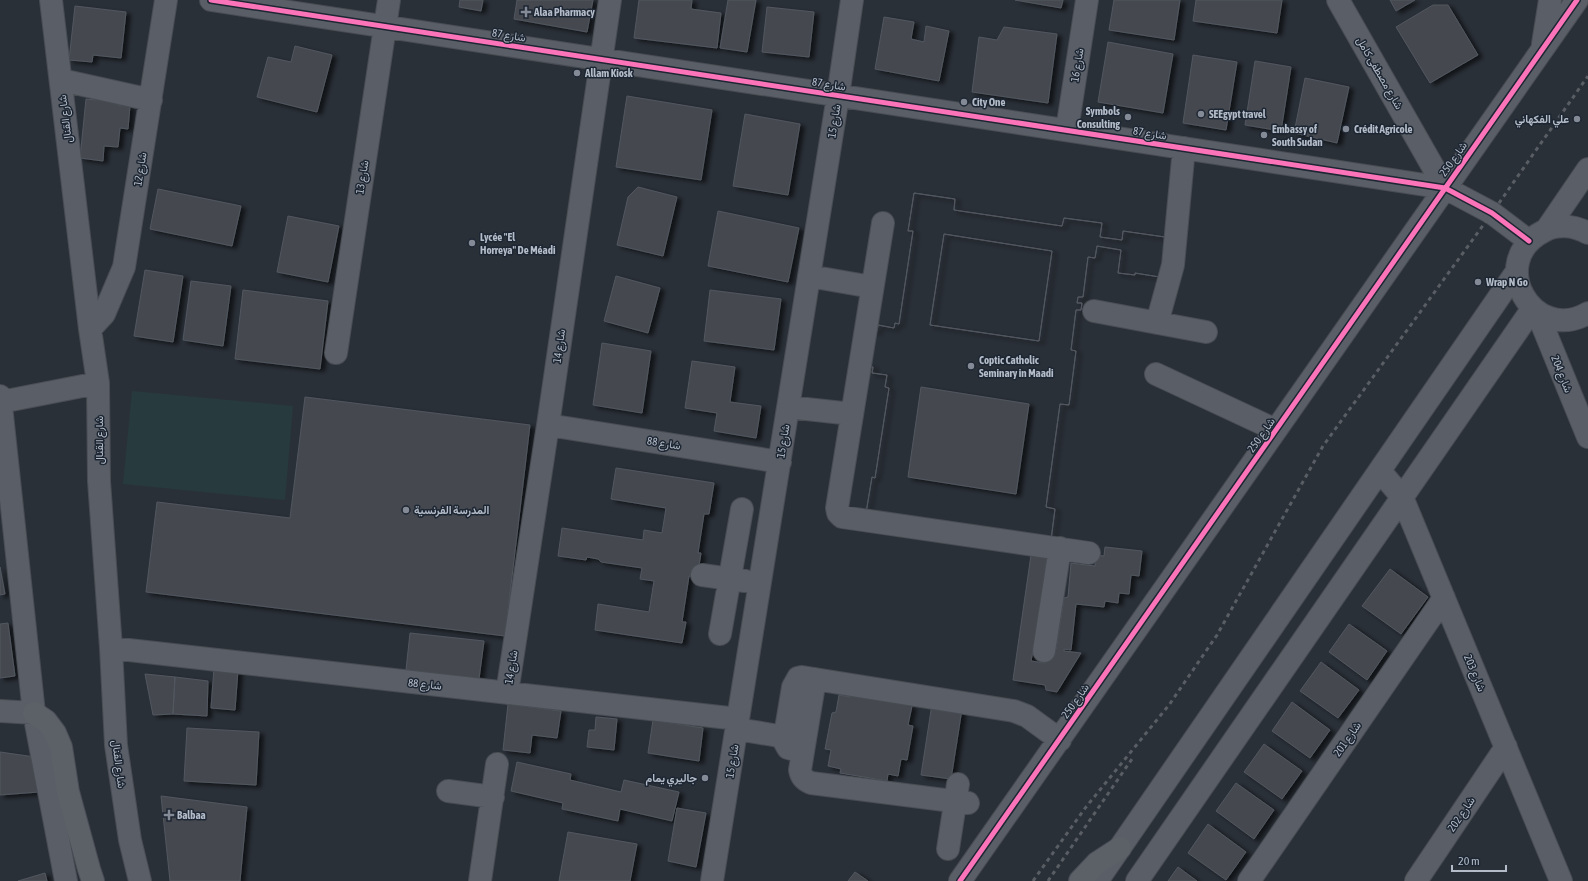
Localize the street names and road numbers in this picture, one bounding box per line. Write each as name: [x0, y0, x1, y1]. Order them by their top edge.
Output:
street label: شارع 87: [491, 26, 527, 46]
street label: شارع مصطفى كامل: [1353, 35, 1406, 113]
street label: شارع 16: [1068, 47, 1088, 83]
street label: شارع 87: [811, 75, 847, 95]
street label: شارع القنال: [56, 94, 76, 144]
street label: شارع 15: [825, 103, 845, 139]
street label: شارع 87: [1132, 124, 1168, 144]
street label: شارع 250: [1437, 139, 1471, 180]
street label: شارع 12: [131, 151, 151, 187]
street label: شارع 13: [353, 159, 373, 195]
street label: شارع 14: [551, 328, 569, 364]
street label: شارع 204: [1547, 354, 1575, 395]
street label: شارع القنال: [93, 415, 107, 464]
street label: شارع 250: [1245, 415, 1279, 456]
street label: شارع 15: [774, 423, 794, 459]
street label: شارع 88: [646, 434, 682, 454]
street label: شارع 14: [502, 649, 522, 685]
street label: شارع 203: [1460, 653, 1488, 694]
street label: شارع 88: [407, 676, 443, 694]
street label: شارع 250: [1059, 681, 1093, 722]
street label: شارع 201: [1331, 719, 1365, 760]
street label: شارع القنال: [108, 739, 128, 789]
street label: شارع 15: [723, 743, 743, 779]
street label: شارع 202: [1445, 794, 1479, 835]

